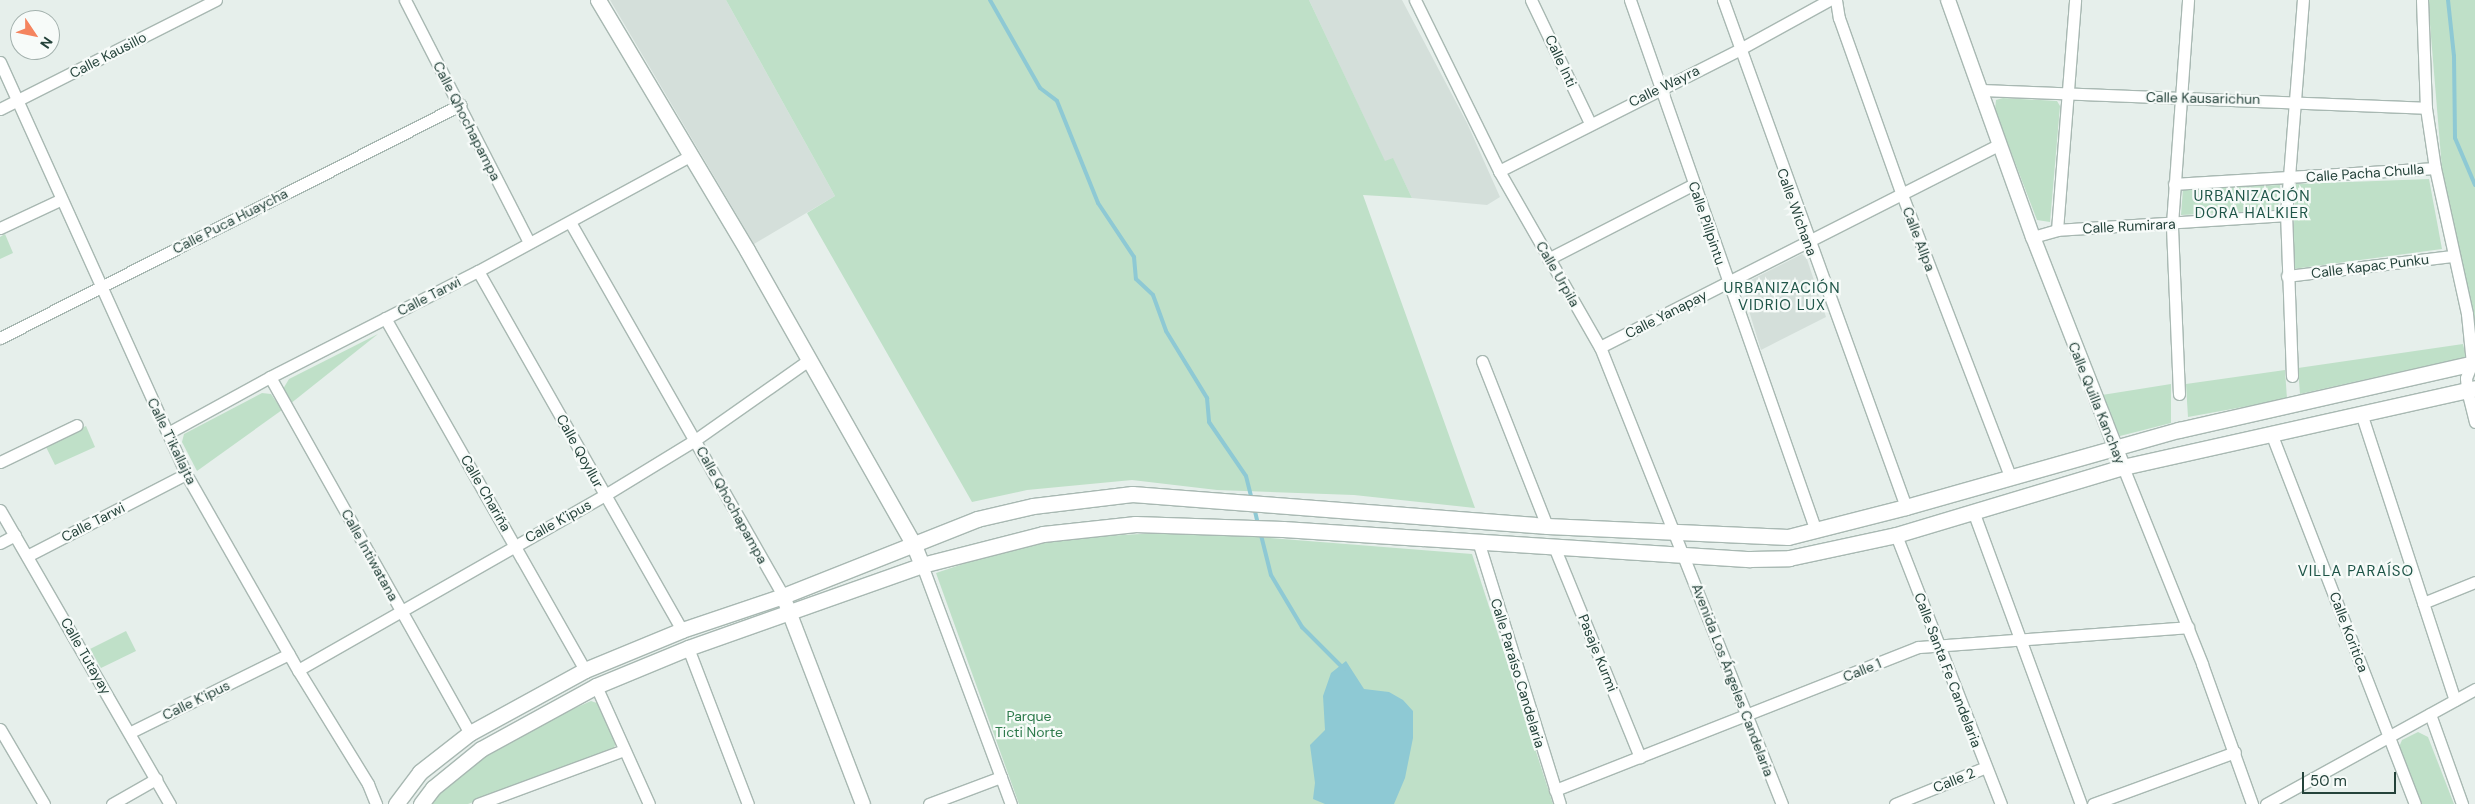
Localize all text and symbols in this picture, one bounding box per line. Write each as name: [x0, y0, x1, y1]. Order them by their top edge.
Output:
north arrow: [10, 10, 60, 60]
street label: Calle Kausillo: [67, 28, 149, 82]
street label: Calle Inti: [1542, 32, 1580, 90]
text: N: [36, 34, 57, 52]
street label: Calle Qhochapampa: [430, 59, 504, 183]
street label: Calle Wayra: [1626, 62, 1702, 110]
street label: Calle Kausarichun: [2146, 89, 2260, 107]
street label: Calle Pacha Chulla: [2305, 160, 2425, 186]
street label: Calle Wichana: [1773, 166, 1821, 258]
street label: Calle Pillpintu: [1685, 179, 1729, 267]
street label: Calle Puca Huaycha: [170, 185, 290, 257]
district label: URBANIZACIÓN DORA HALKIER: [2192, 187, 2312, 222]
street label: Calle Allpa: [1899, 204, 1939, 274]
street label: Calle Rumirara: [2082, 215, 2176, 237]
street label: Calle Urpila: [1533, 238, 1583, 310]
street label: Calle Kapac Punku: [2310, 250, 2430, 282]
street label: Calle Tarwi: [394, 273, 464, 319]
district label: URBANIZACIÓN VIDRIO LUX: [1722, 279, 1842, 314]
street label: Calle Yanapay: [1622, 286, 1710, 342]
street label: Calle Quilla Kanchay: [2065, 340, 2129, 466]
street label: Calle T'ikallajta: [144, 395, 200, 487]
street label: Calle Qoyllur: [553, 411, 607, 491]
street label: Calle Qhochapampa: [693, 443, 771, 567]
street label: Calle Chariña: [457, 452, 515, 534]
street label: Calle K'ipus: [522, 496, 594, 546]
street label: Calle Tarwi: [58, 499, 128, 545]
street label: Calle Intiwatana: [338, 506, 402, 604]
district label: VILLA PARAÍSO: [2296, 563, 2416, 581]
street label: Avenida Los Ángeles Candelaria: [1688, 581, 1778, 779]
street label: Calle Koritica: [2326, 589, 2372, 675]
street label: Calle Santa Fe Candelaria: [1911, 590, 1985, 750]
street label: Calle Paraíso Candelaria: [1487, 596, 1549, 750]
street label: Pasaje Kurmi: [1575, 612, 1621, 694]
street label: Calle Tutayay: [57, 614, 115, 698]
street label: Calle 1: [1840, 655, 1884, 685]
street label: Calle K'ipus: [159, 676, 233, 724]
park label: Parque Ticti Norte: [995, 708, 1063, 740]
scale bar: [2305, 762, 2399, 794]
street label: Calle 2: [1931, 764, 1977, 796]
text: 50 m: [2310, 771, 2347, 791]

